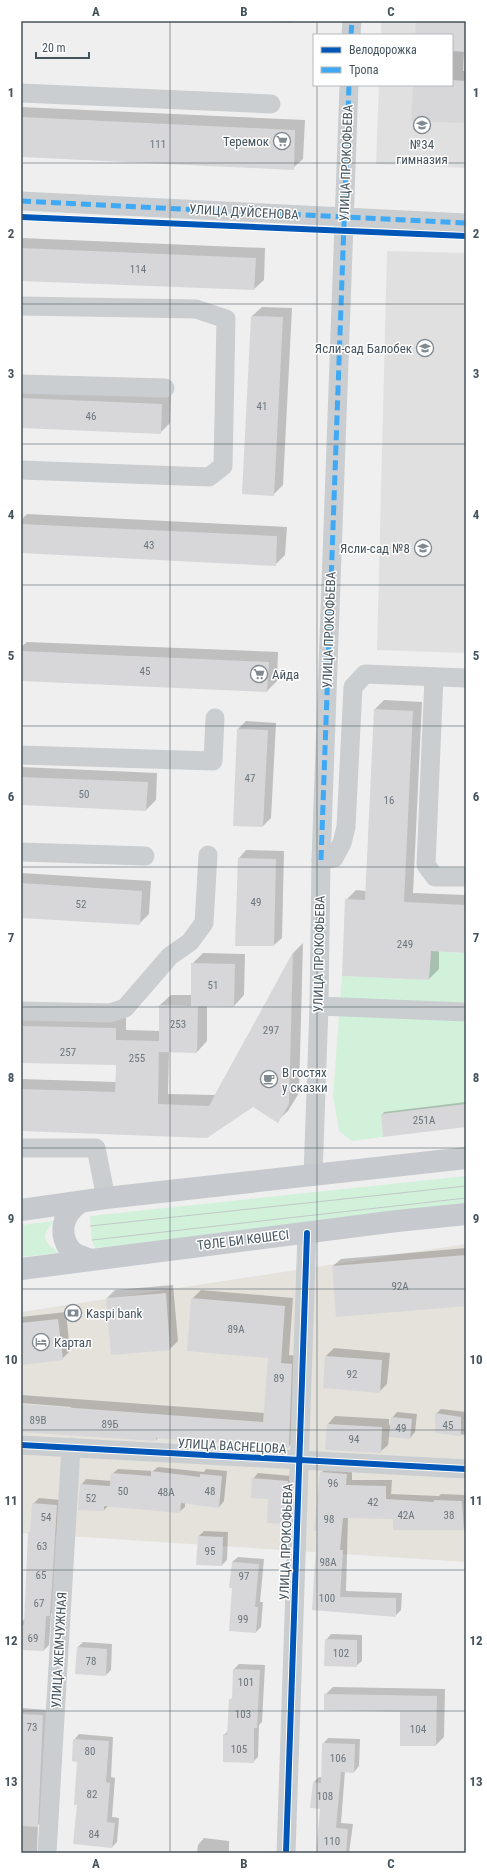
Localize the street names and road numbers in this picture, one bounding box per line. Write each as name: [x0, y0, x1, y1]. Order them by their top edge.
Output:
street label: УЛИЦА ПРОКОФЬЕВА: [336, 104, 356, 222]
street label: УЛИЦА ДУЙСЕНОВА: [189, 202, 300, 222]
street label: УЛИЦА ПРОКОФЬЕВА: [319, 571, 339, 689]
street label: УЛИЦА ПРОКОФЬЕВА: [310, 895, 328, 1013]
street label: ТӨЛЕ БИ КӨШЕСІ: [196, 1227, 290, 1253]
street label: УЛИЦА ВАСНЕЦОВА: [177, 1436, 287, 1456]
street label: УЛИЦА ПРОКОФЬЕВА: [276, 1483, 296, 1601]
street label: УЛИЦА ЖЕМЧУЖНАЯ: [48, 1592, 70, 1708]

